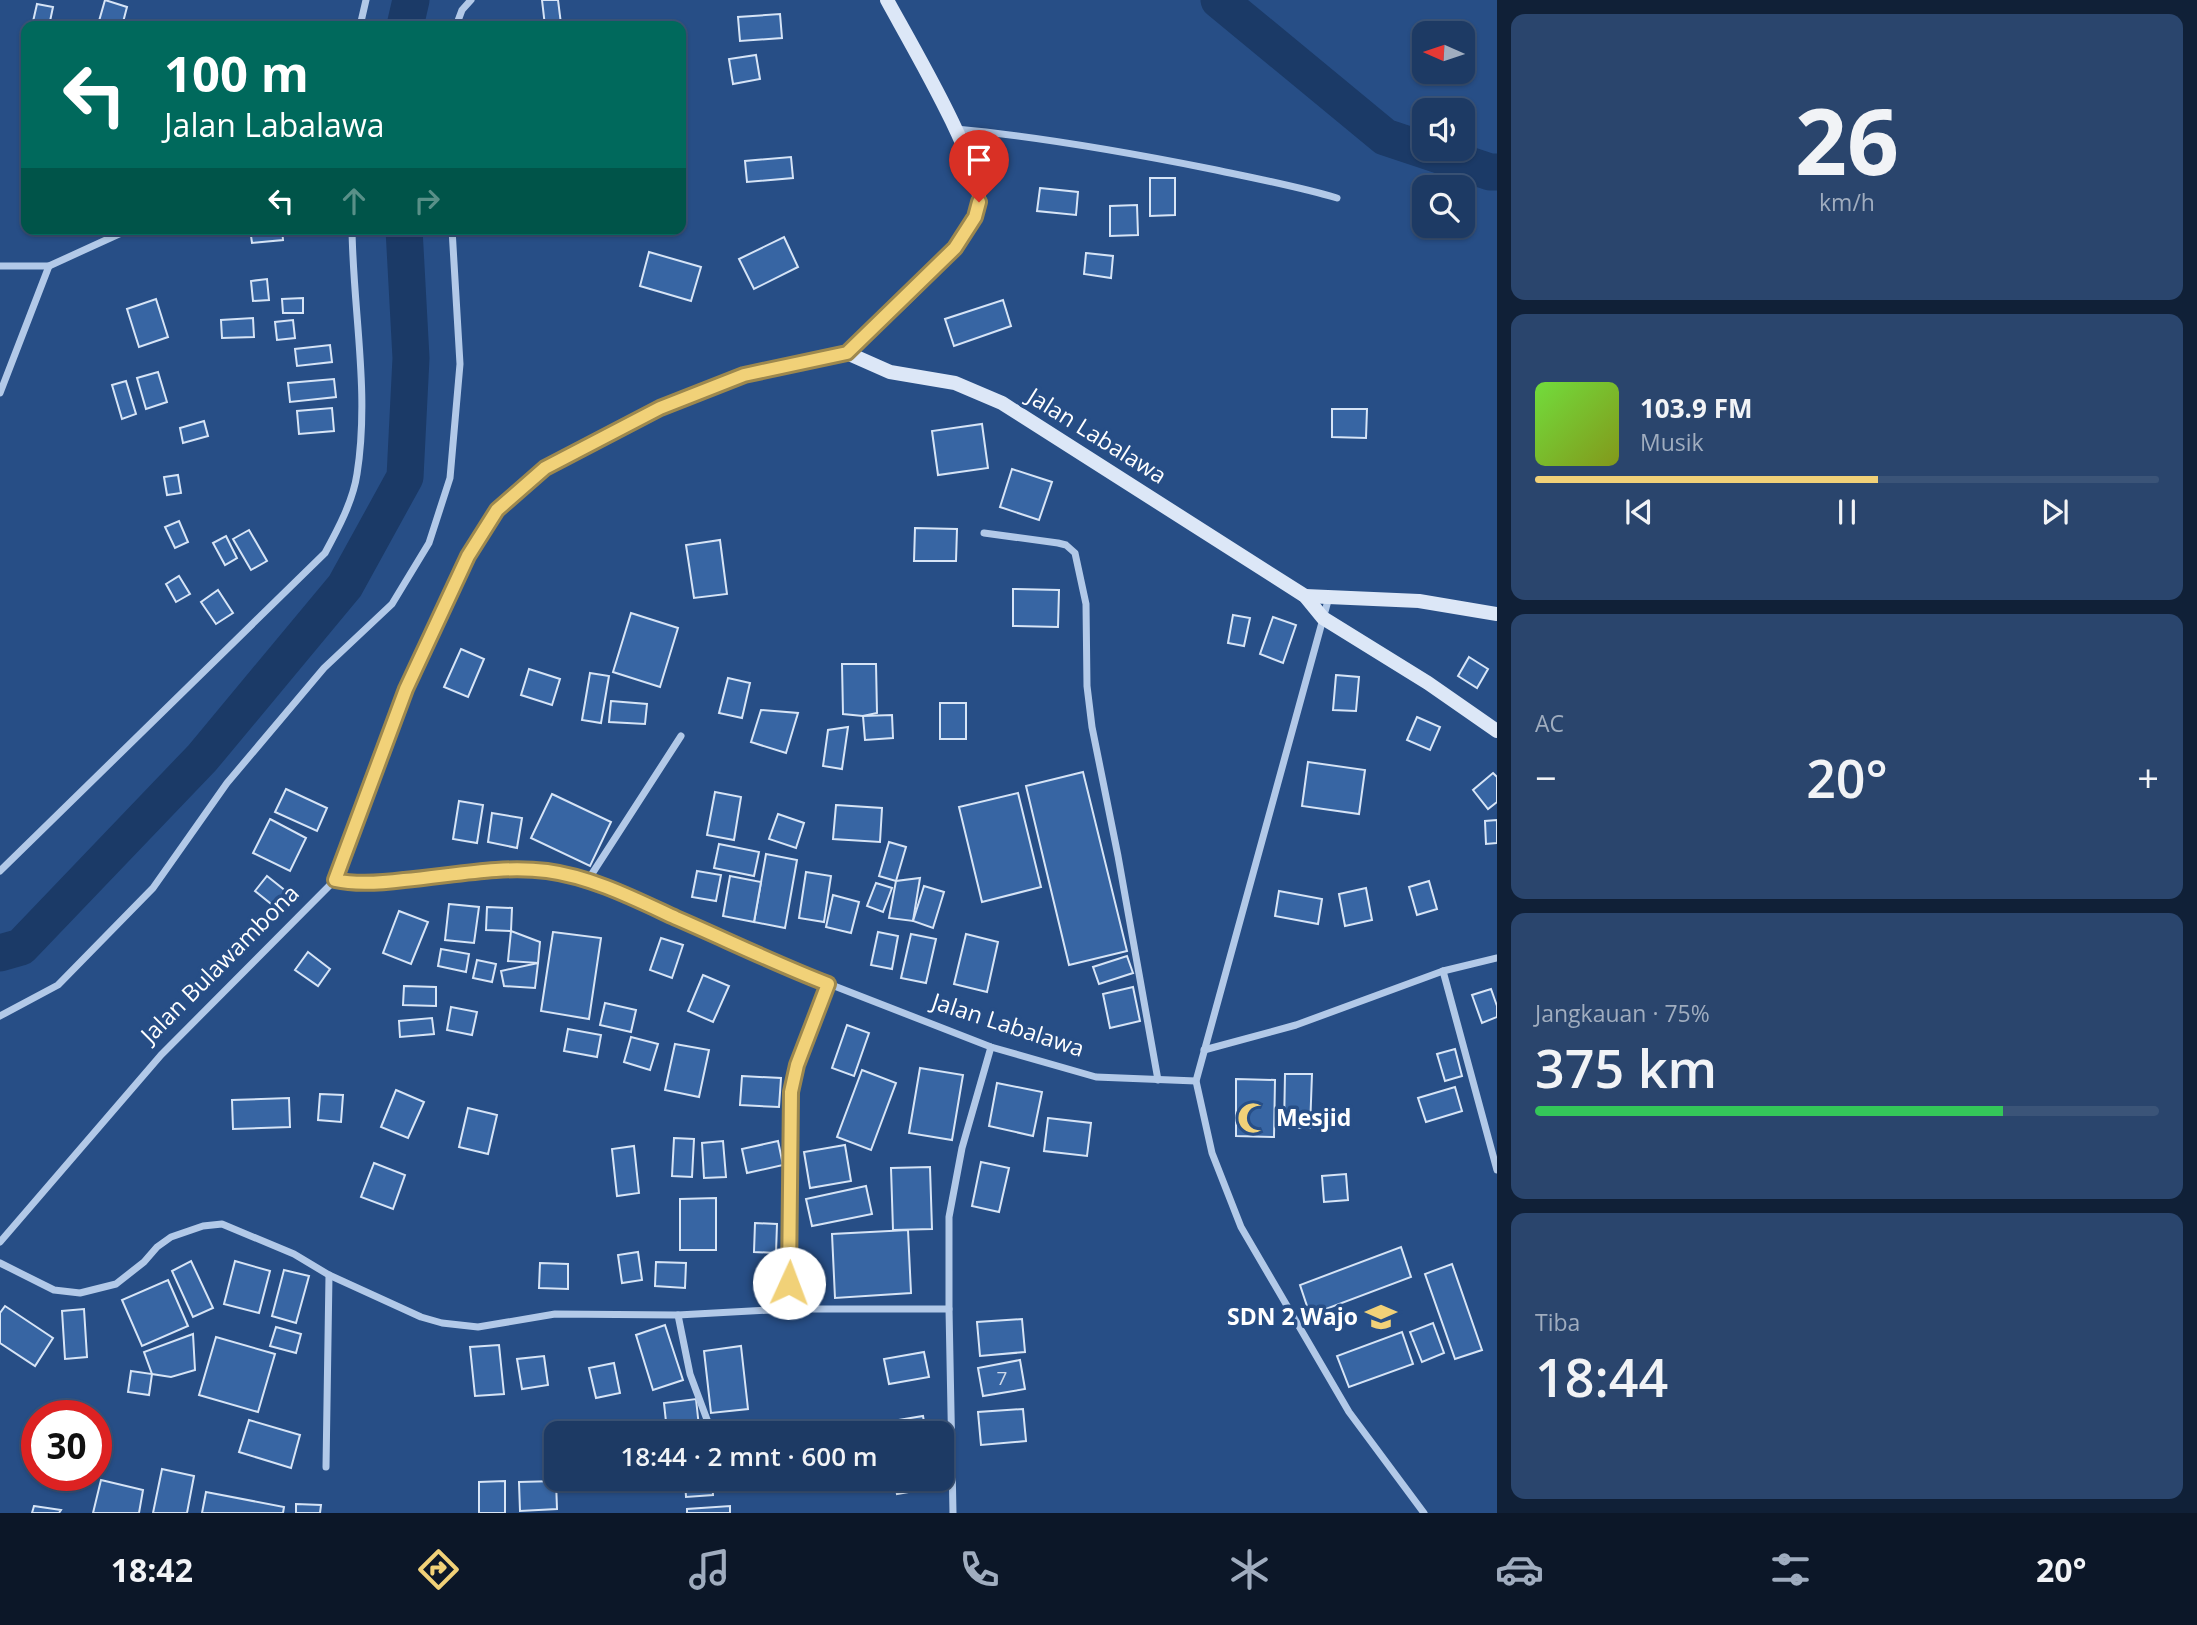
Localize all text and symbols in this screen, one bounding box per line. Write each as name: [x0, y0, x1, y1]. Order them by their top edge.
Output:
north arrow: [1412, 21, 1475, 84]
map controls: [1412, 21, 1475, 238]
text: 100 m: [164, 40, 309, 106]
icon: left: [49, 49, 140, 140]
text: 26: [1795, 78, 1899, 202]
button: sound: [1412, 98, 1475, 161]
text: Jalan Labalawa: [164, 103, 384, 146]
pin: [949, 130, 1009, 202]
icon: arrive: [960, 141, 998, 179]
button: search: [1412, 175, 1475, 238]
icon: left: [262, 182, 300, 220]
icon: ahead: [335, 182, 373, 220]
icon: right: [408, 182, 446, 220]
text: km/h: [1819, 186, 1875, 218]
street label: Jalan Labalawa: [1020, 379, 1173, 491]
text: 103.9 FM: [1640, 390, 1752, 426]
text: Musik: [1640, 426, 1704, 458]
icon: previous: [1620, 493, 1658, 531]
icon: pause: [1828, 493, 1866, 531]
icon: next: [2036, 493, 2074, 531]
text: AC: [1535, 707, 1564, 739]
text: 20°: [1806, 742, 1888, 813]
text: −: [1535, 751, 1557, 803]
text: +: [2137, 751, 2159, 803]
street label: Jalan Bulawambona: [132, 877, 306, 1051]
street label: Jalan Labalawa: [926, 984, 1089, 1064]
text: Jangkauan · 75%: [1535, 997, 1710, 1029]
text: 375 km: [1535, 1032, 1717, 1103]
mosque icon: Mesjid: [1236, 1101, 1270, 1135]
place label: Mesjid: [1276, 1101, 1351, 1133]
position arrow: [752, 1246, 826, 1320]
place label: SDN 2 Wajo: [1227, 1300, 1358, 1332]
school or university icon: SDN 2 Wajo: [1364, 1300, 1398, 1334]
text: Tiba: [1535, 1306, 1580, 1338]
text: 18:44: [1535, 1341, 1668, 1412]
house number: 7: [997, 1365, 1007, 1391]
speed limit sign: 30: [21, 1400, 112, 1491]
text: 18:44 · 2 mnt · 600 m: [620, 1438, 878, 1474]
icon: directions: [414, 1545, 463, 1594]
icon: music: [685, 1545, 734, 1594]
icon: phone: [955, 1545, 1004, 1594]
icon: climate: [1225, 1545, 1274, 1594]
icon: car: [1495, 1545, 1544, 1594]
icon: filters: [1766, 1545, 1815, 1594]
text: 18:42: [111, 1548, 193, 1591]
text: 20°: [2036, 1548, 2086, 1591]

